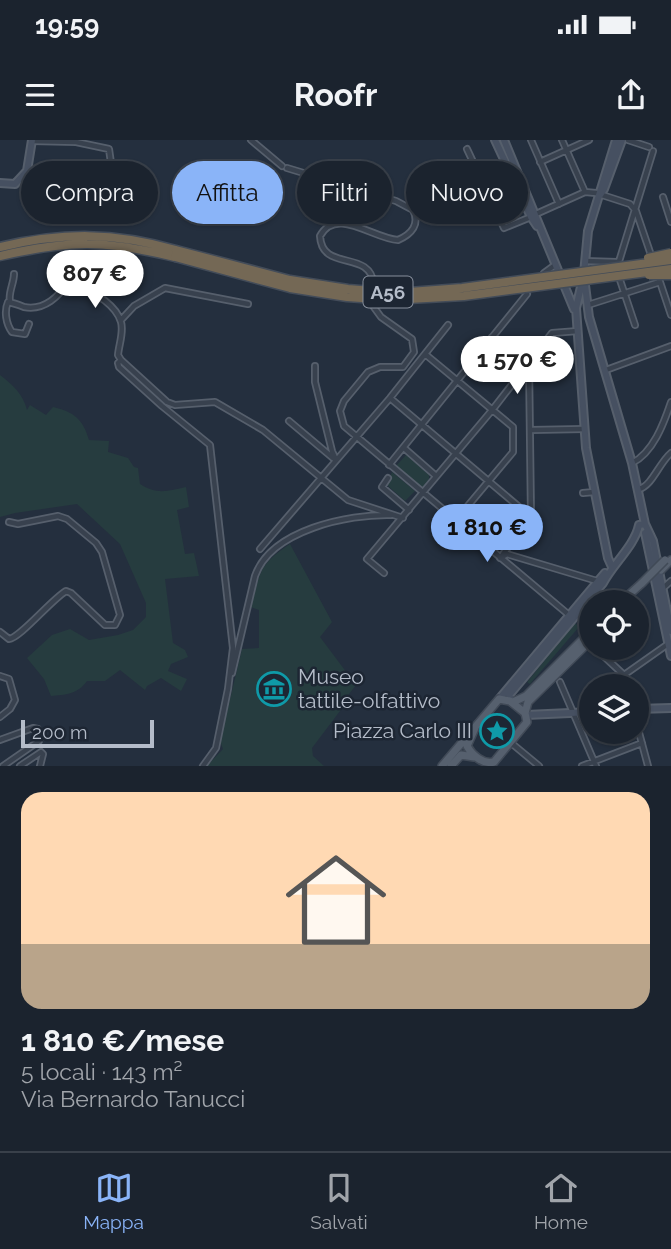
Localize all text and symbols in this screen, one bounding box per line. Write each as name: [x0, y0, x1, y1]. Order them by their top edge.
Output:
text: 19:59: [35, 10, 99, 40]
icon: menu: [21, 76, 59, 114]
text: Roofr: [294, 76, 377, 113]
icon: share: [612, 76, 650, 114]
chip: Compra: [21, 161, 158, 224]
chip: Affitta: [172, 161, 283, 224]
chip: Filtri: [297, 161, 392, 224]
chip: Nuovo: [406, 161, 528, 224]
pin: 807 €: [46, 250, 144, 310]
text: 807 €: [63, 259, 127, 286]
road number: A56: [364, 276, 412, 308]
pin: 1 570 €: [452, 336, 582, 396]
text: 1 570 €: [477, 345, 557, 372]
pin: 1 810 €: [422, 504, 552, 564]
text: 1 810 €: [447, 513, 527, 540]
map controls: [579, 590, 649, 744]
button: locate: [579, 590, 649, 660]
place label: Museo tattile-olfattivo: [298, 664, 440, 713]
museum icon: Museo tattile-olfattivo: [255, 670, 293, 708]
button: layers: [579, 674, 649, 744]
place icon: Piazza Carlo III: [478, 712, 516, 750]
scale bar: [21, 717, 154, 749]
place label: Piazza Carlo III: [333, 718, 472, 743]
text: 200 m: [32, 721, 87, 743]
icon: home: [273, 837, 399, 963]
text: 1 810 €/mese: [21, 1023, 224, 1058]
text: 5 locali · 143 m²: [21, 1058, 182, 1085]
text: Via Bernardo Tanucci: [21, 1085, 245, 1112]
tab: Mappa: [83, 1169, 144, 1233]
tab: Salvati: [310, 1169, 368, 1233]
tab: Home: [534, 1169, 588, 1233]

